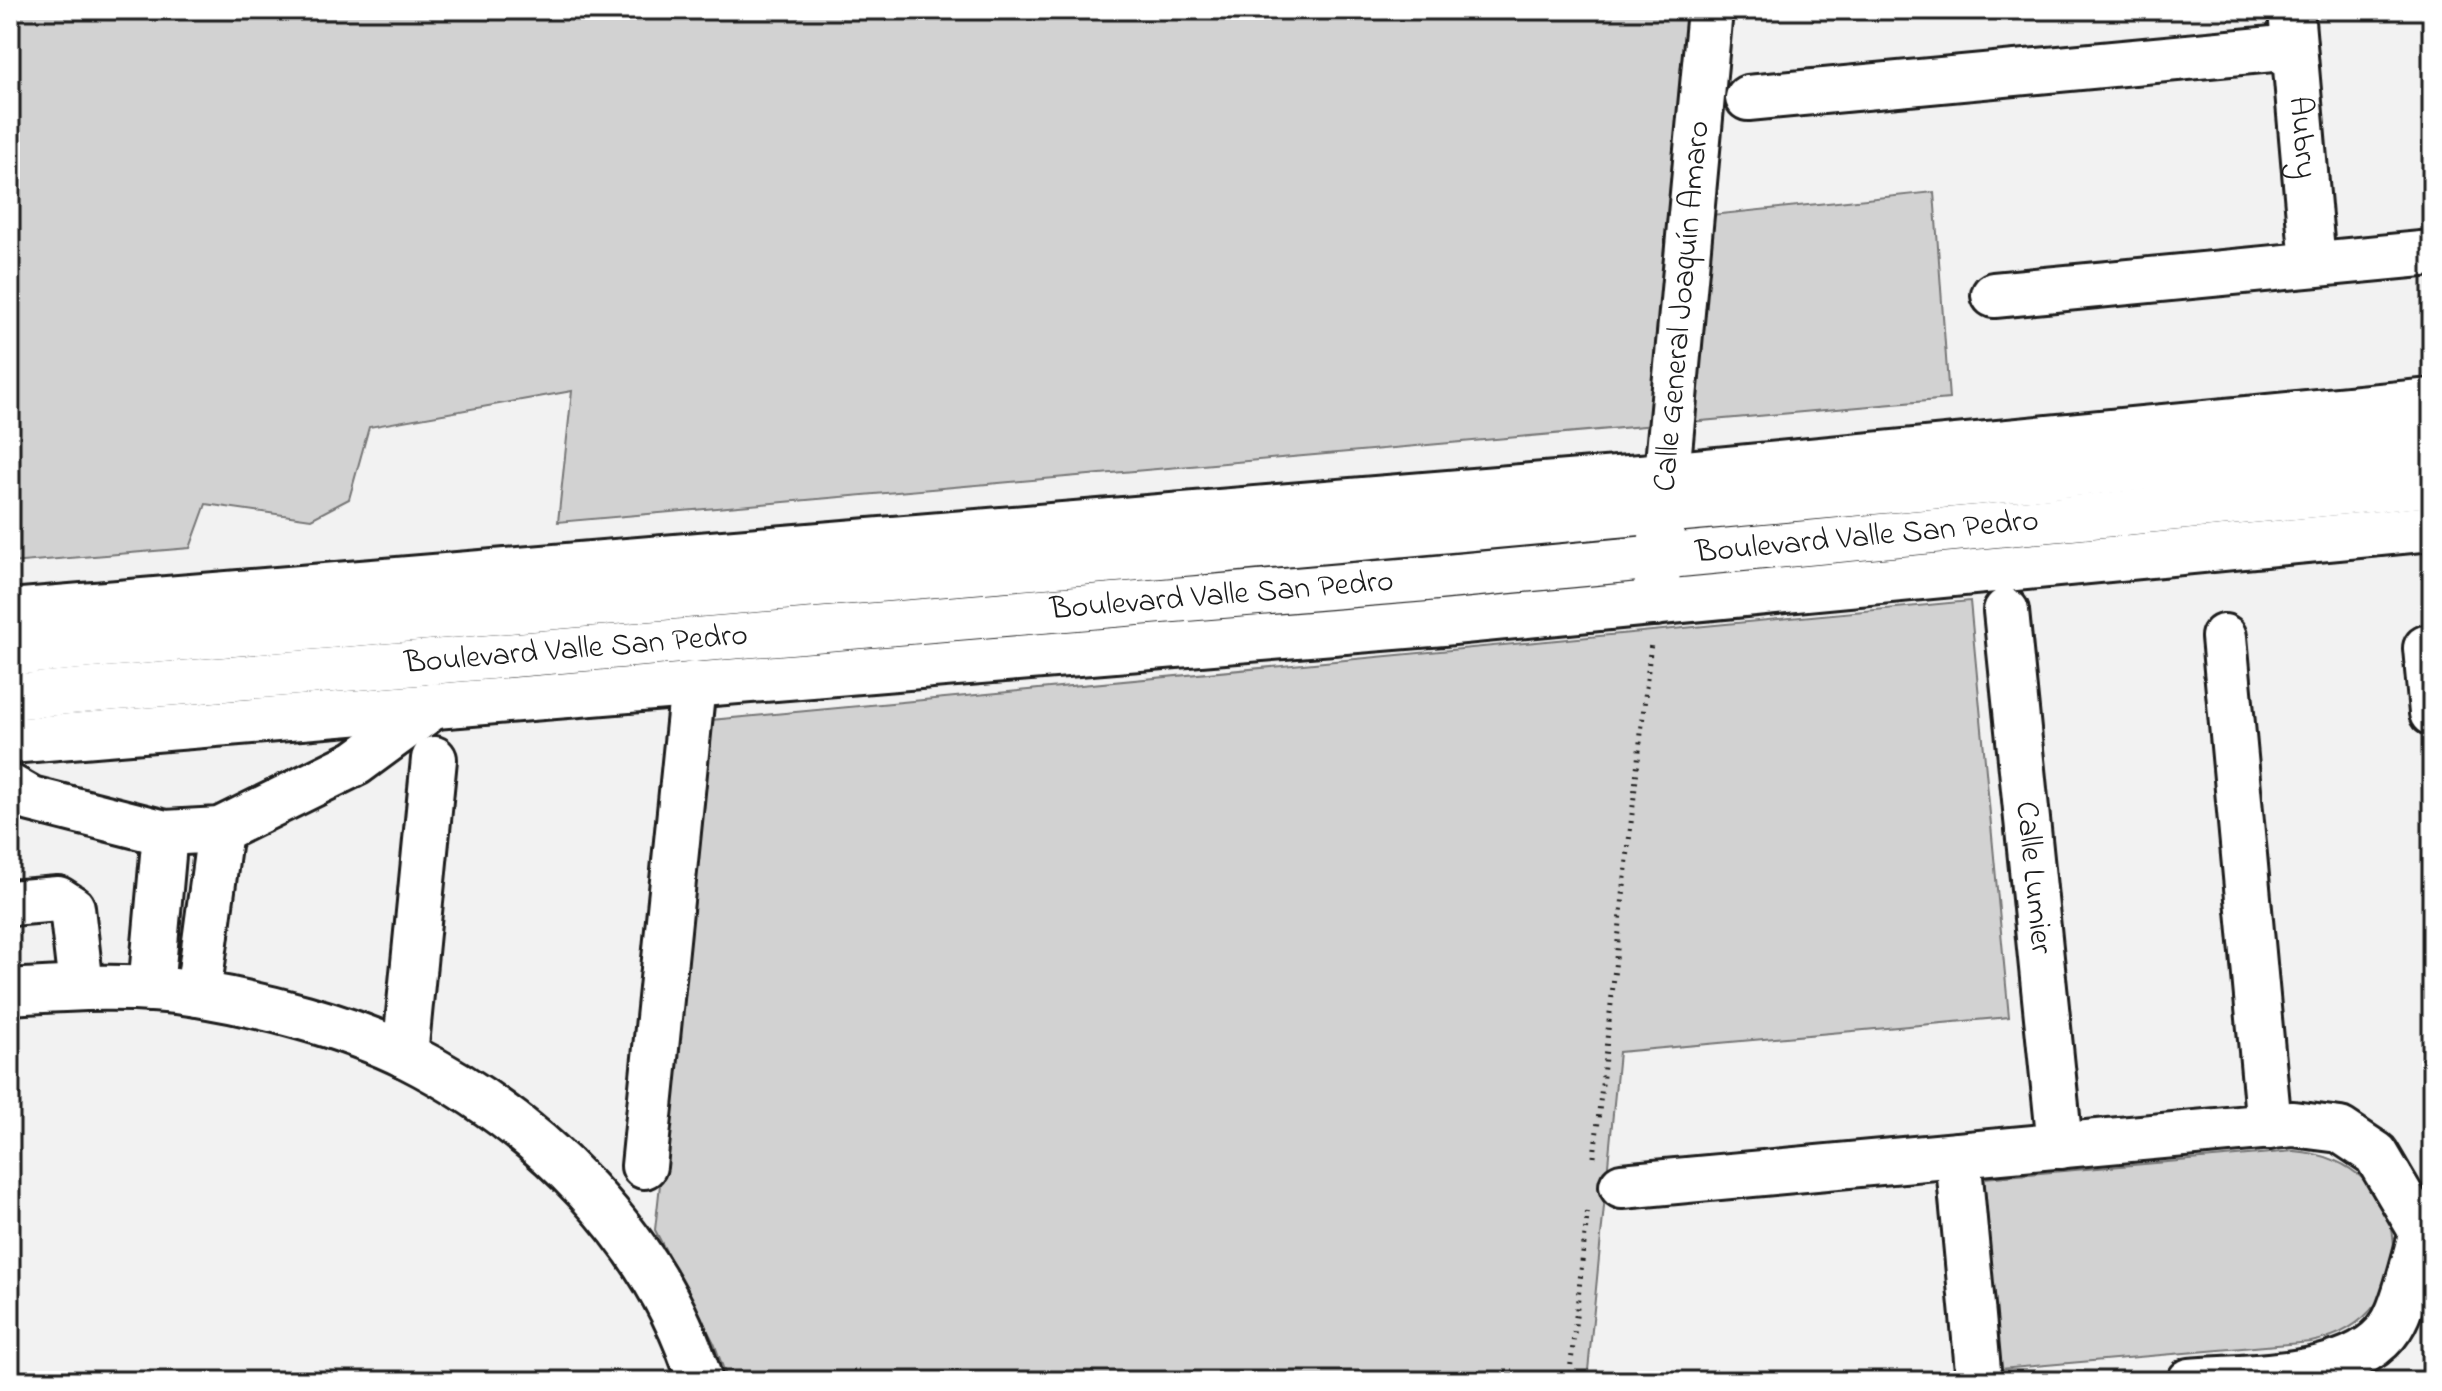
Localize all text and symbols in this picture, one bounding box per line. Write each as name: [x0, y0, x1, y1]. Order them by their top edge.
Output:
street label: Aubry: [2275, 94, 2329, 181]
street label: Calle General Joaquín Amaro: [1642, 119, 1723, 494]
street label: Boulevard Valle San Pedro: [1693, 498, 2041, 577]
street label: Boulevard Valle San Pedro: [1047, 558, 1395, 634]
street label: Boulevard Valle San Pedro: [402, 612, 750, 688]
street label: Calle Lumier: [2002, 799, 2064, 956]

